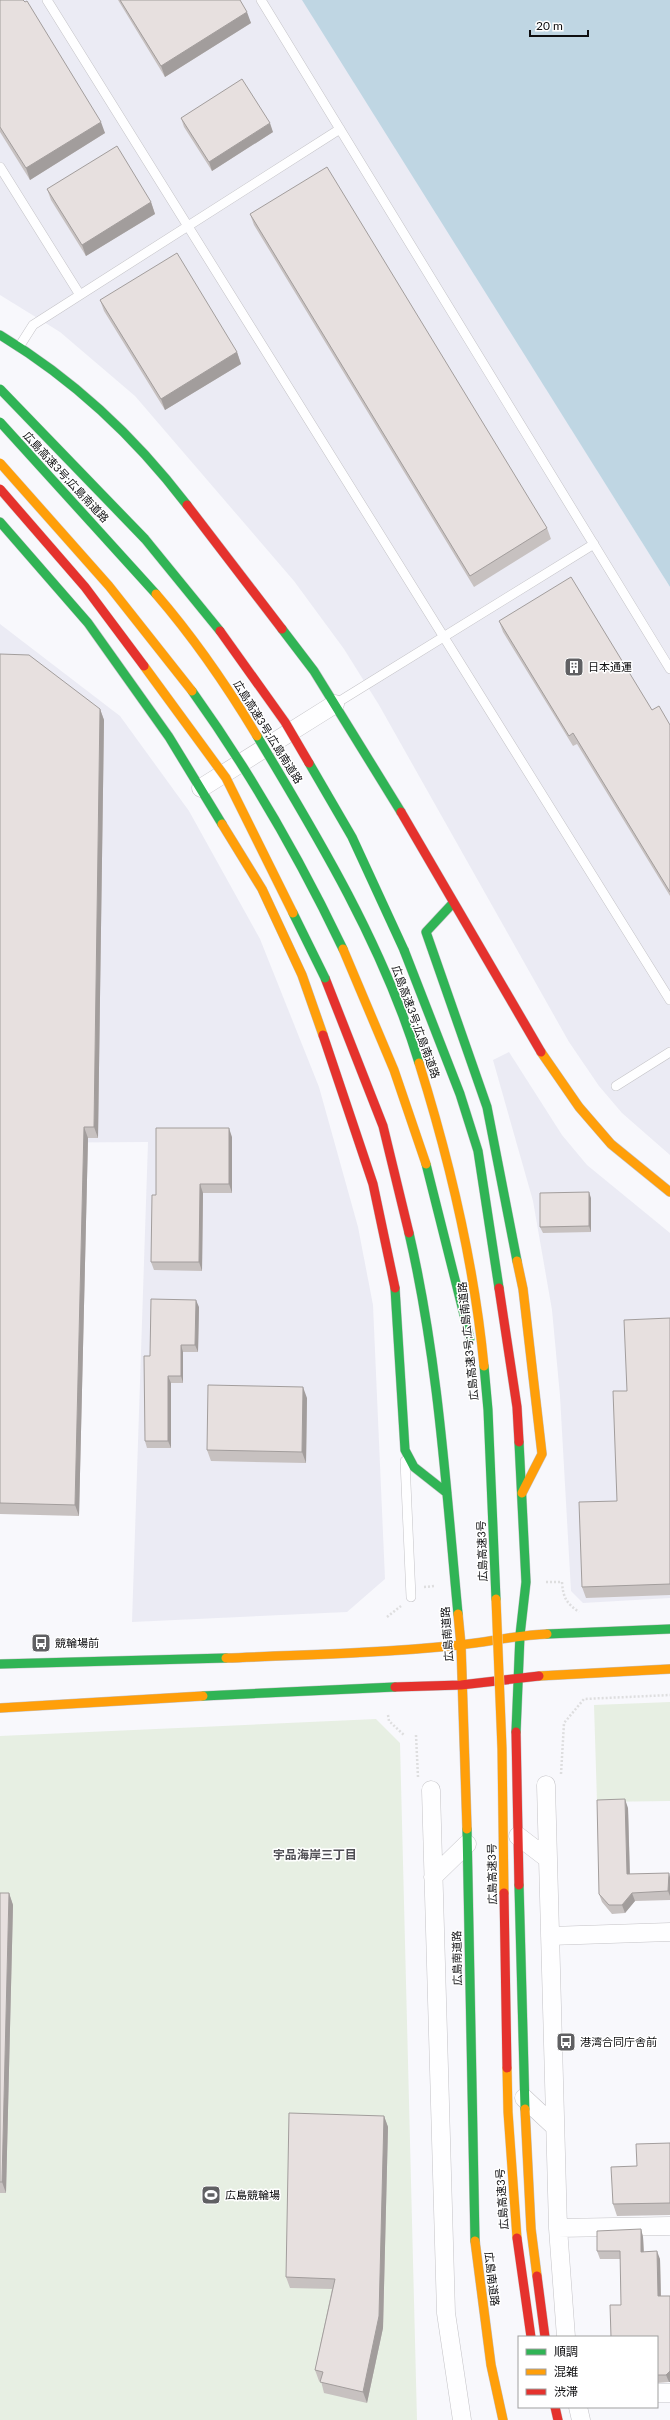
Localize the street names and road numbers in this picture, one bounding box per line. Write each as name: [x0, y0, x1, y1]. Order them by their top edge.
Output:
street label: 広島高速3号;広島南道路: [21, 429, 112, 525]
street label: 広島高速3号;広島南道路: [231, 678, 306, 786]
street label: 広島高速3号;広島南道路: [390, 964, 443, 1080]
street label: 広島高速3号;広島南道路: [455, 1281, 480, 1401]
street label: 広島高速3号: [474, 1520, 489, 1582]
street label: 広島南道路: [438, 1606, 455, 1662]
street label: 広島高速3号: [484, 1843, 499, 1905]
street label: 広島南道路: [450, 1930, 463, 1986]
street label: 広島高速3号: [493, 2168, 510, 2230]
street label: 広島南道路: [483, 2251, 502, 2307]

